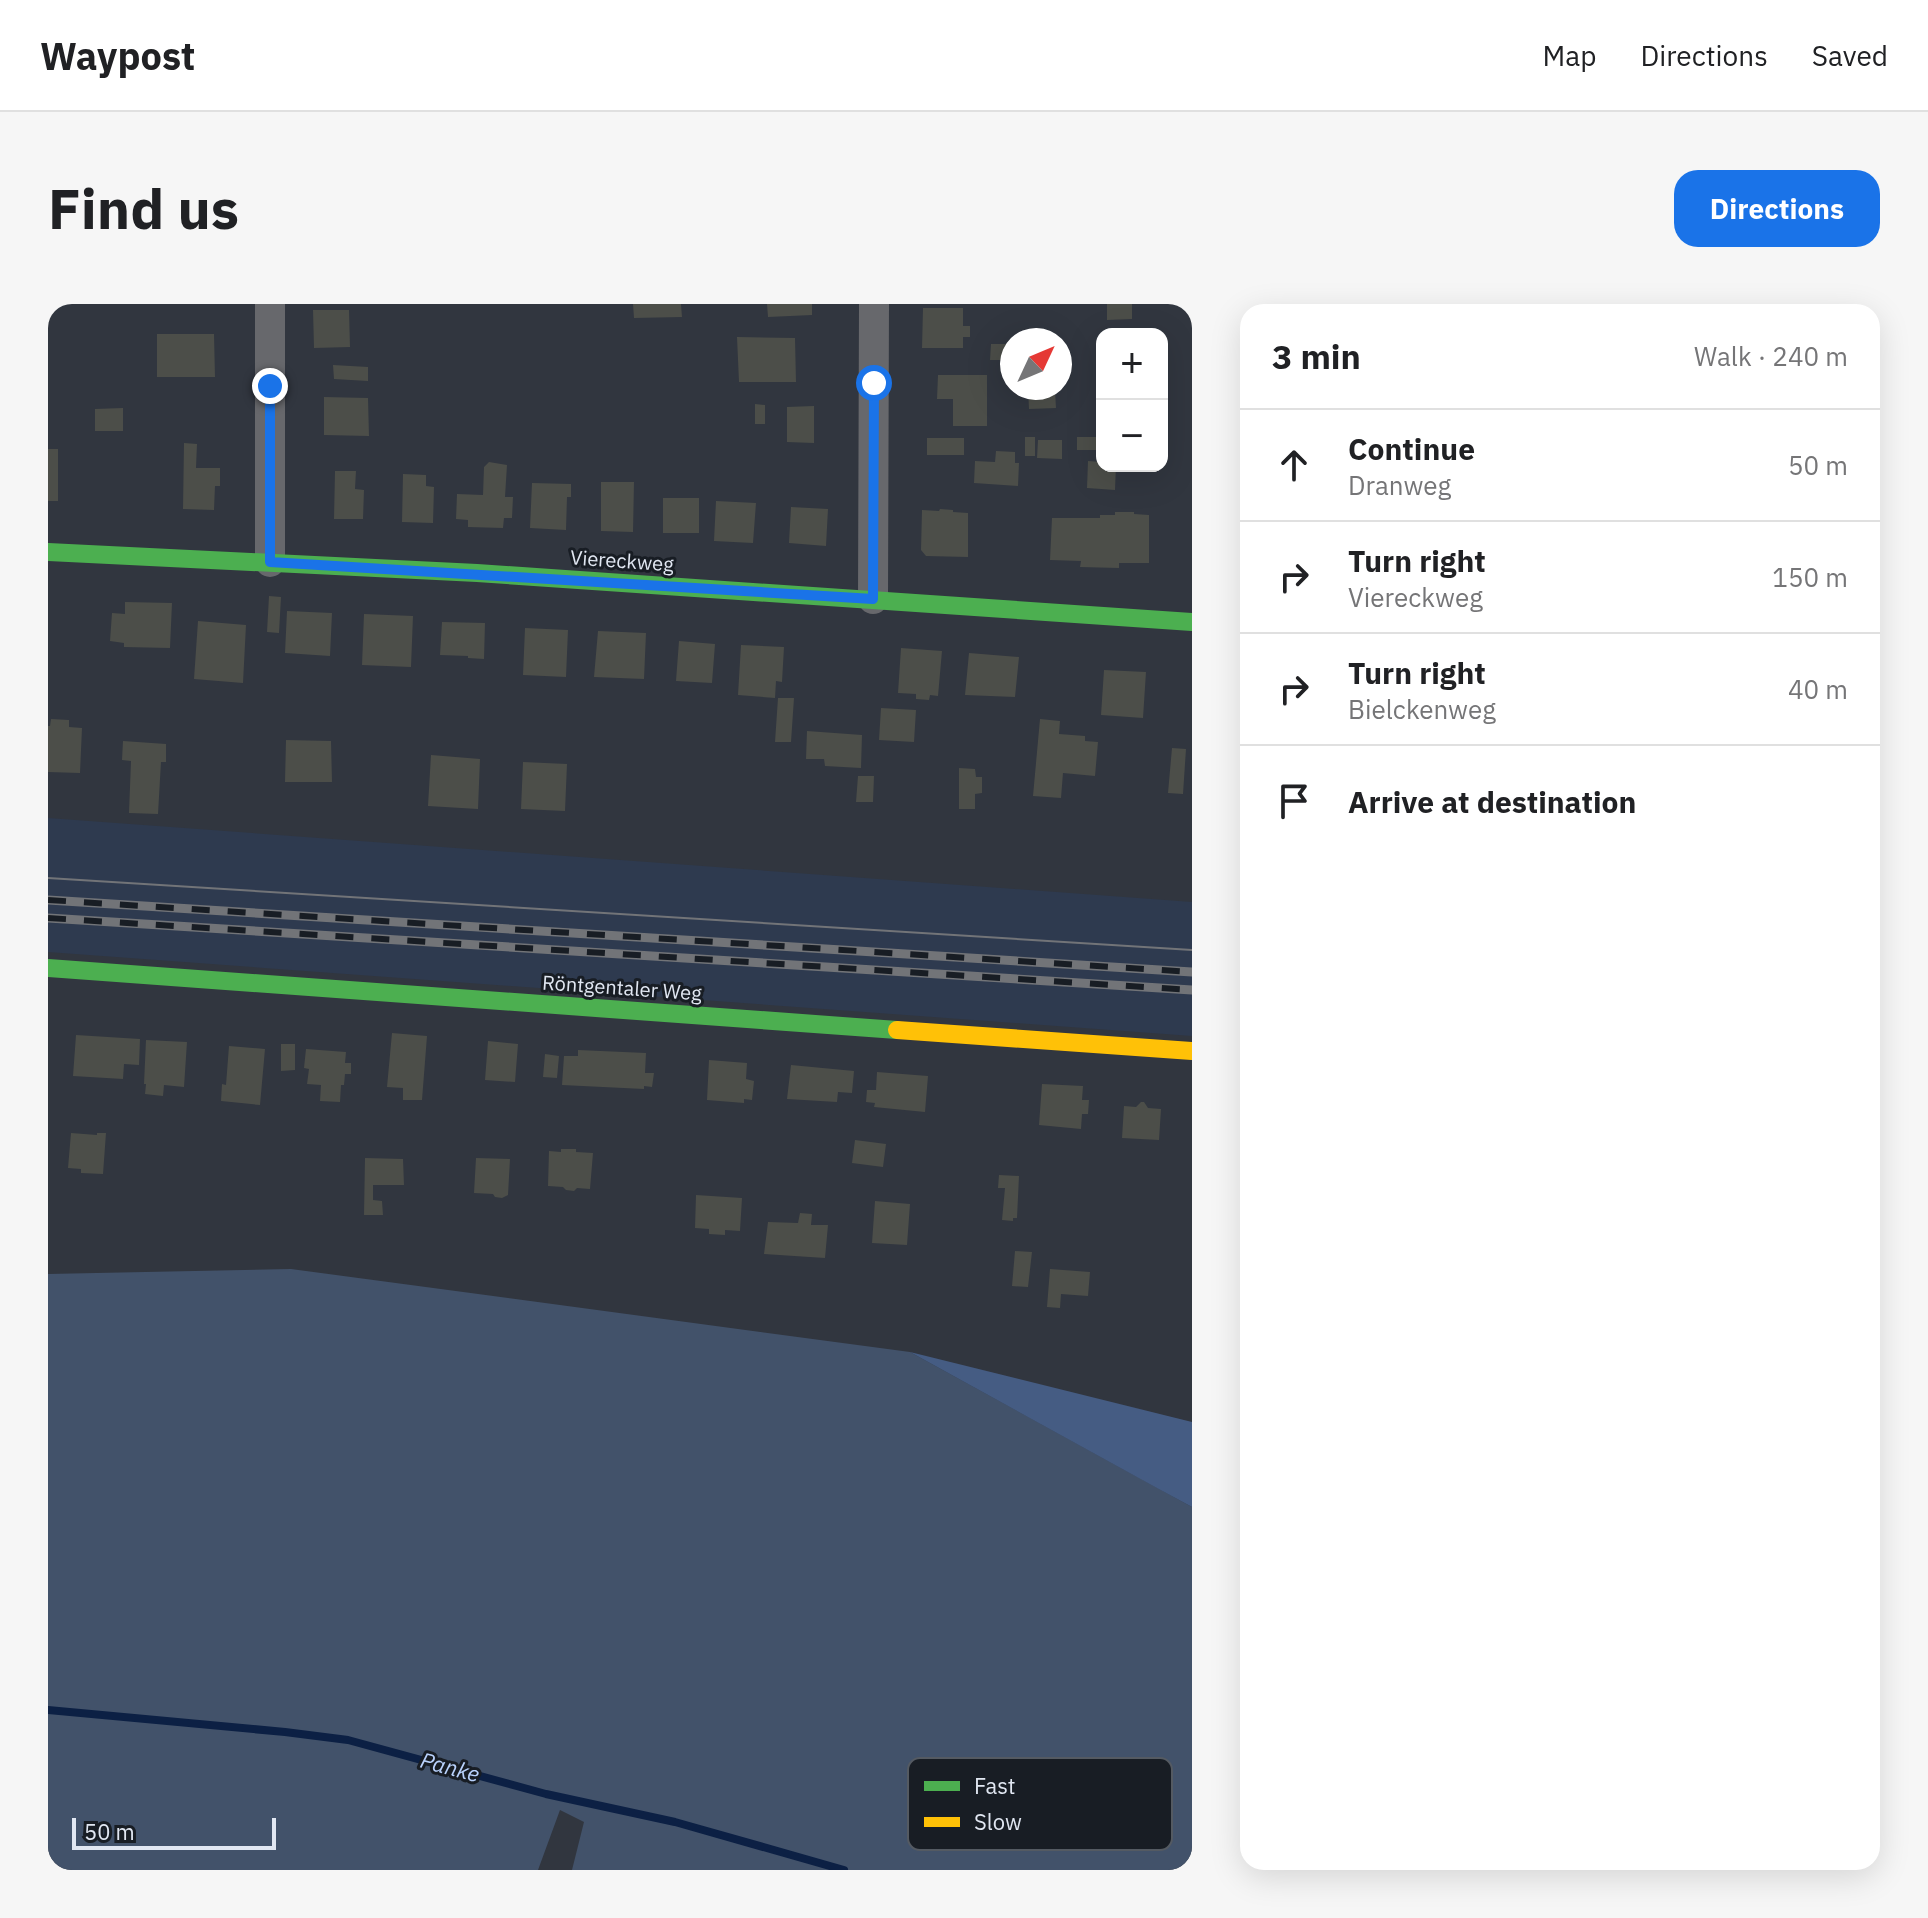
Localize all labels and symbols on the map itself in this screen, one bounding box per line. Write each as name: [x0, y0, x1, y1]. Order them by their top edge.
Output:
north arrow: [1000, 328, 1072, 400]
route start: [856, 365, 892, 401]
route end: [252, 368, 288, 404]
street label: Viereckweg: [569, 543, 675, 578]
street label: Röntgentaler Weg: [541, 968, 703, 1007]
water label: Panke: [417, 1745, 483, 1788]
legend: [908, 1758, 1172, 1850]
text: Fast: [974, 1771, 1015, 1800]
text: Slow: [974, 1807, 1022, 1836]
scale bar: [72, 1814, 276, 1850]

